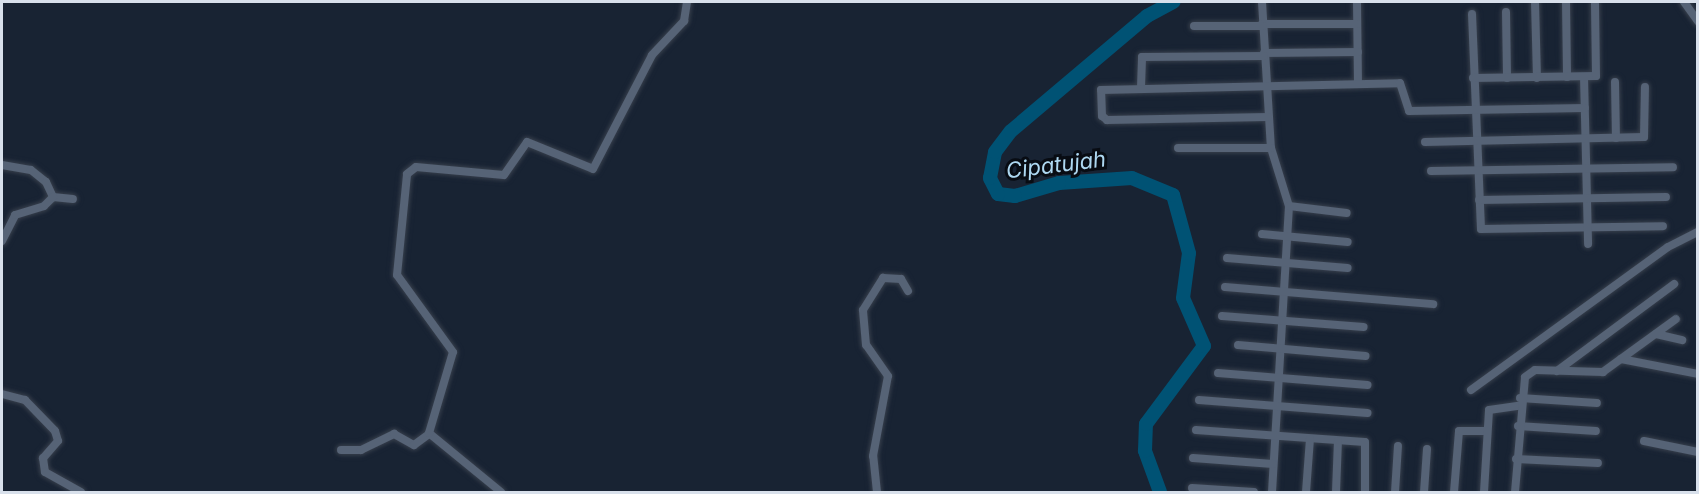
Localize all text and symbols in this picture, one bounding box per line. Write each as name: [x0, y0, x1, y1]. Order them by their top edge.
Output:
water label: Cipatujah: [1005, 146, 1107, 184]

